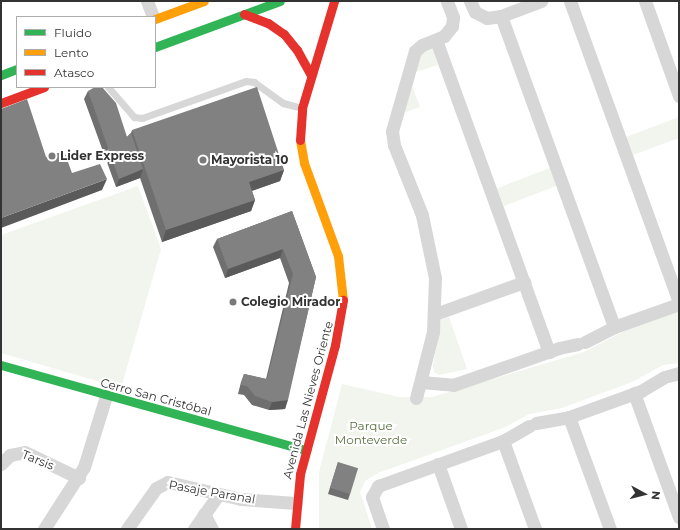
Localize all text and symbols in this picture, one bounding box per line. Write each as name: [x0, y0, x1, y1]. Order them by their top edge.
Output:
legend: [16, 16, 156, 88]
text: Fluido: [54, 25, 92, 40]
text: Lento: [54, 45, 89, 60]
text: Atasco: [54, 65, 94, 80]
place label: Lider Express: [60, 149, 144, 163]
marker: Lider Express: [47, 151, 57, 161]
place label: Mayorista 10: [211, 153, 288, 167]
marker: Mayorista 10: [198, 155, 208, 165]
place label: Colegio Mirador: [241, 295, 340, 309]
marker: Colegio Mirador: [228, 297, 238, 307]
street label: Avenida Las Nieves Oriente: [280, 320, 336, 480]
street label: Cerro San Cristóbal: [99, 375, 213, 419]
park label: Parque Monteverde: [335, 419, 407, 447]
street label: Tarsis: [20, 447, 56, 473]
north arrow: [624, 474, 664, 514]
street label: Pasaje Paranal: [168, 477, 256, 507]
text: N: [648, 490, 663, 501]

